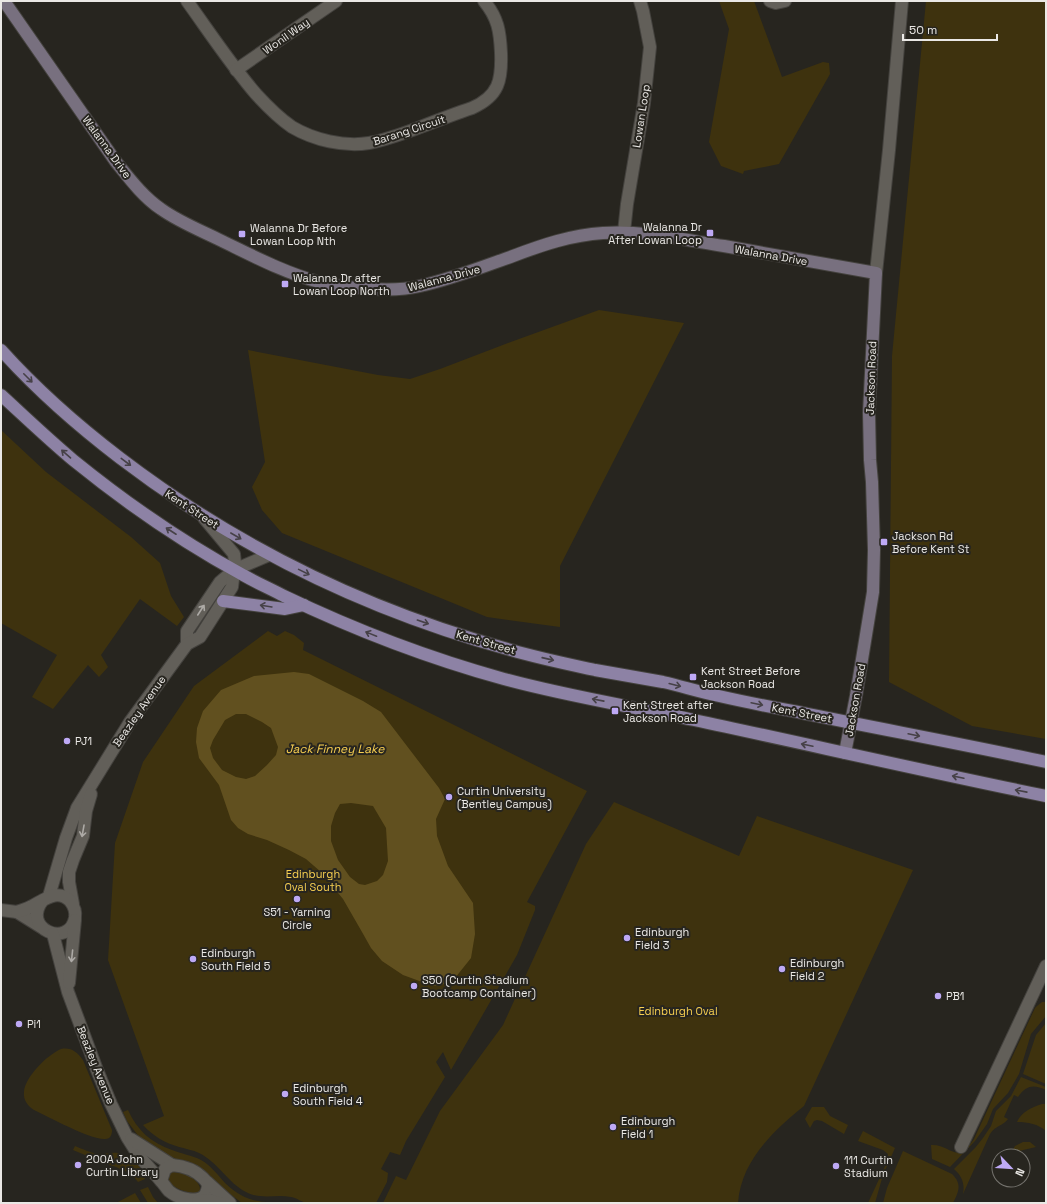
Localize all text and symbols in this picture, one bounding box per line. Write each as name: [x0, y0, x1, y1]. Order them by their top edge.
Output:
street label: Wonil Way: [260, 15, 312, 57]
scale bar: [903, 16, 997, 42]
text: 50 m: [909, 22, 937, 38]
street label: Lowan Loop: [629, 83, 653, 149]
street label: Barang Circuit: [371, 112, 447, 148]
street label: Walanna Drive: [80, 113, 134, 181]
place label: Walanna Dr After Lowan Loop: [608, 220, 702, 247]
place label: Walanna Dr Before Lowan Loop Nth: [250, 221, 347, 248]
marker: Walanna Dr After Lowan Loop: [705, 228, 715, 238]
marker: Walanna Dr Before Lowan Loop Nth: [237, 229, 247, 239]
street label: Walanna Drive: [733, 242, 809, 268]
street label: Walanna Drive: [407, 262, 481, 294]
place label: Walanna Dr after Lowan Loop North: [293, 271, 390, 298]
marker: Walanna Dr after Lowan Loop North: [280, 279, 290, 289]
street label: Jackson Road: [863, 341, 879, 415]
one-way arrow: [23, 373, 33, 383]
one-way arrow: [61, 449, 71, 458]
one-way arrow: [120, 458, 131, 467]
street label: Kent Street: [163, 486, 221, 532]
one-way arrow: [165, 527, 176, 535]
place label: Jackson Rd Before Kent St: [892, 529, 970, 556]
one-way arrow: [230, 533, 242, 541]
marker: Jackson Rd Before Kent St: [879, 537, 889, 547]
one-way arrow: [297, 569, 309, 576]
one-way arrow: [260, 602, 273, 610]
one-way arrow: [198, 604, 206, 616]
one-way arrow: [417, 619, 429, 627]
street label: Kent Street: [455, 627, 517, 657]
one-way arrow: [365, 629, 377, 637]
one-way arrow: [541, 656, 554, 663]
street label: Jackson Road: [842, 662, 868, 738]
place label: Kent Street Before Jackson Road: [701, 664, 800, 691]
marker: Kent Street Before Jackson Road: [688, 672, 698, 682]
street label: Beazley Avenue: [109, 673, 169, 749]
one-way arrow: [668, 682, 681, 690]
one-way arrow: [592, 696, 605, 704]
place label: Kent Street after Jackson Road: [623, 698, 713, 725]
one-way arrow: [750, 700, 763, 708]
street label: Kent Street: [771, 700, 833, 726]
marker: Kent Street after Jackson Road: [610, 706, 620, 716]
one-way arrow: [908, 731, 921, 739]
place label: PJ1: [75, 734, 92, 748]
marker: PJ1: [62, 736, 72, 746]
one-way arrow: [801, 740, 814, 748]
water label: Jack Finney Lake: [286, 741, 385, 757]
one-way arrow: [952, 773, 965, 781]
place label: Curtin University (Bentley Campus): [457, 784, 552, 811]
one-way arrow: [1015, 786, 1028, 794]
marker: Curtin University (Bentley Campus): [444, 792, 454, 802]
one-way arrow: [79, 824, 87, 837]
park label: Edinburgh Oval South: [284, 867, 342, 894]
marker: S51 - Yarning Circle: [292, 894, 302, 904]
place label: S51 - Yarning Circle: [263, 905, 331, 932]
place label: Edinburgh Field 3: [635, 925, 689, 952]
marker: Edinburgh Field 3: [622, 933, 632, 943]
place label: Edinburgh South Field 5: [201, 946, 271, 973]
one-way arrow: [68, 949, 75, 962]
marker: Edinburgh South Field 5: [188, 954, 198, 964]
place label: Edinburgh Field 2: [790, 956, 844, 983]
marker: Edinburgh Field 2: [777, 964, 787, 974]
place label: S50 (Curtin Stadium Bootcamp Container): [422, 973, 536, 1000]
marker: S50 (Curtin Stadium Bootcamp Container): [409, 981, 419, 991]
place label: PB1: [946, 989, 964, 1003]
marker: PB1: [933, 991, 943, 1001]
park label: Edinburgh Oval: [638, 1004, 718, 1018]
place label: Pi1: [27, 1017, 41, 1031]
marker: Pi1: [14, 1019, 24, 1029]
street label: Beazley Avenue: [74, 1024, 118, 1106]
place label: Edinburgh South Field 4: [293, 1081, 363, 1108]
marker: Edinburgh South Field 4: [280, 1089, 290, 1099]
place label: Edinburgh Field 1: [621, 1114, 675, 1141]
marker: Edinburgh Field 1: [608, 1122, 618, 1132]
north arrow: [991, 1148, 1031, 1188]
place label: 200A John Curtin Library: [86, 1152, 158, 1179]
place label: 111 Curtin Stadium: [844, 1153, 893, 1180]
marker: 200A John Curtin Library: [73, 1160, 83, 1170]
marker: 111 Curtin Stadium: [831, 1161, 841, 1171]
text: N: [1012, 1166, 1028, 1179]

